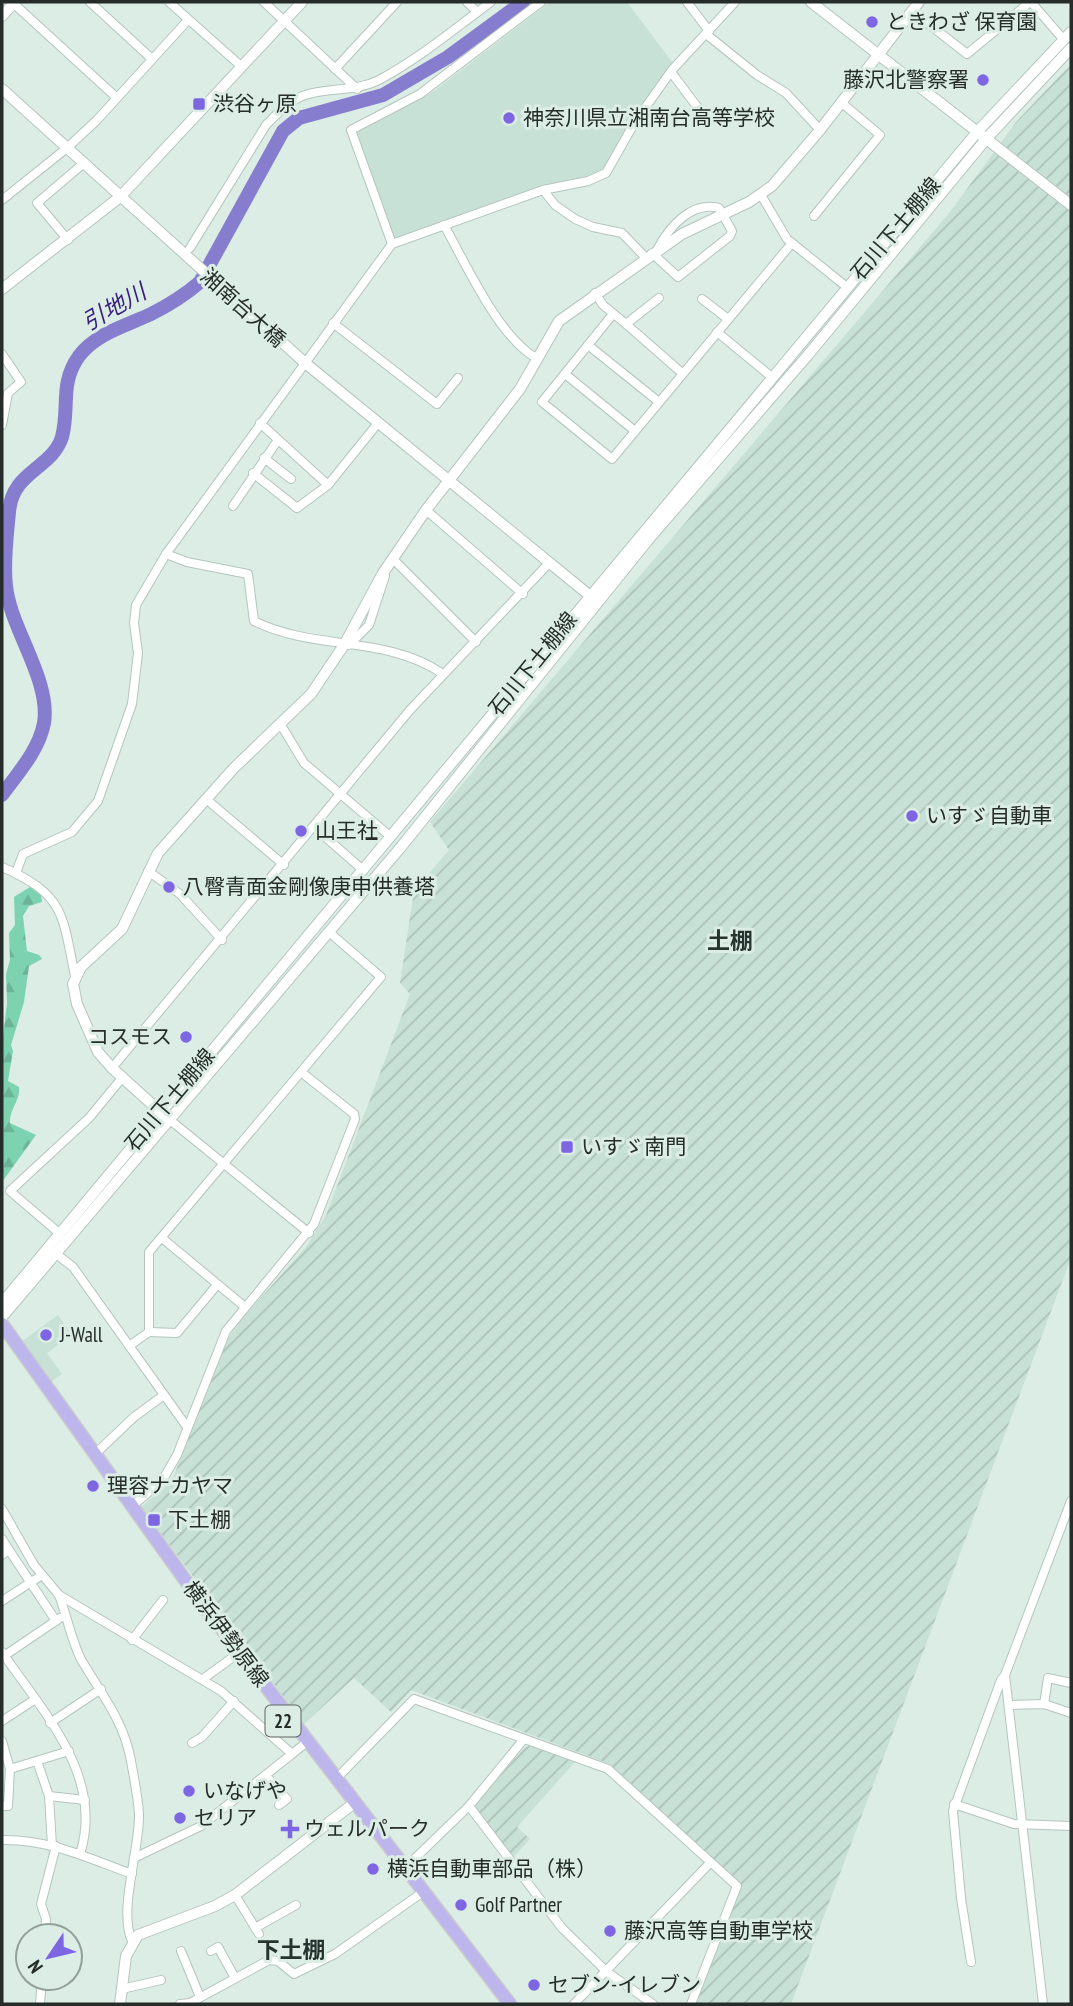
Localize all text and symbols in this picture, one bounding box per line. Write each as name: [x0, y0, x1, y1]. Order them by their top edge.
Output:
place label: ときわざ 保育園: [886, 8, 1037, 35]
marker: ときわざ 保育園: [864, 14, 880, 30]
place label: 藤沢北警察署: [843, 66, 969, 93]
marker: 藤沢北警察署: [975, 72, 991, 88]
place label: 渋谷ヶ原: [213, 90, 297, 117]
marker: 渋谷ヶ原: [191, 96, 207, 112]
place label: 神奈川県立湘南台高等学校: [523, 104, 775, 131]
marker: 神奈川県立湘南台高等学校: [501, 110, 517, 126]
street label: 石川下土棚線: [845, 172, 946, 286]
street label: 湘南台大橋: [195, 262, 291, 353]
water label: 引地川: [77, 275, 153, 336]
street label: 石川下土棚線: [482, 606, 583, 721]
place label: いすゞ自動車: [926, 802, 1052, 829]
marker: いすゞ自動車: [904, 808, 920, 824]
place label: 山王社: [315, 817, 378, 844]
marker: 山王社: [293, 823, 309, 839]
place label: 八臀青面金剛像庚申供養塔: [183, 873, 435, 900]
marker: 八臀青面金剛像庚申供養塔: [161, 879, 177, 895]
district label: 土棚: [707, 926, 753, 955]
place label: コスモス: [88, 1023, 172, 1050]
marker: コスモス: [178, 1029, 194, 1045]
street label: 石川下土棚線: [119, 1043, 220, 1157]
place label: いすゞ南門: [581, 1133, 686, 1160]
marker: いすゞ南門: [559, 1139, 575, 1155]
place label: J-Wall: [59, 1321, 103, 1348]
marker: J-Wall: [38, 1327, 54, 1343]
place label: 理容ナカヤマ: [107, 1472, 233, 1499]
marker: 理容ナカヤマ: [85, 1478, 101, 1494]
place label: 下土棚: [168, 1506, 231, 1533]
marker: 下土棚: [146, 1512, 162, 1528]
street label: 横浜伊勢原線: [178, 1575, 275, 1692]
road number: 22: [266, 1706, 300, 1736]
place label: いなげや: [203, 1777, 287, 1804]
marker: いなげや: [181, 1783, 197, 1799]
place label: セリア: [194, 1804, 257, 1831]
marker: セリア: [172, 1810, 188, 1826]
place label: ウェルパーク: [304, 1815, 430, 1842]
marker: ウェルパーク: [282, 1821, 298, 1837]
place label: 横浜自動車部品（株）: [387, 1855, 597, 1882]
marker: 横浜自動車部品（株）: [365, 1861, 381, 1877]
place label: Golf Partner: [475, 1891, 562, 1918]
marker: Golf Partner: [453, 1897, 469, 1913]
place label: 藤沢高等自動車学校: [624, 1917, 813, 1944]
north arrow: [14, 1922, 84, 1992]
marker: 藤沢高等自動車学校: [602, 1923, 618, 1939]
district label: 下土棚: [257, 1935, 326, 1964]
text: N: [22, 1956, 48, 1978]
place label: セブン-イレブン: [548, 1971, 701, 1998]
marker: セブン-イレブン: [526, 1977, 542, 1993]

